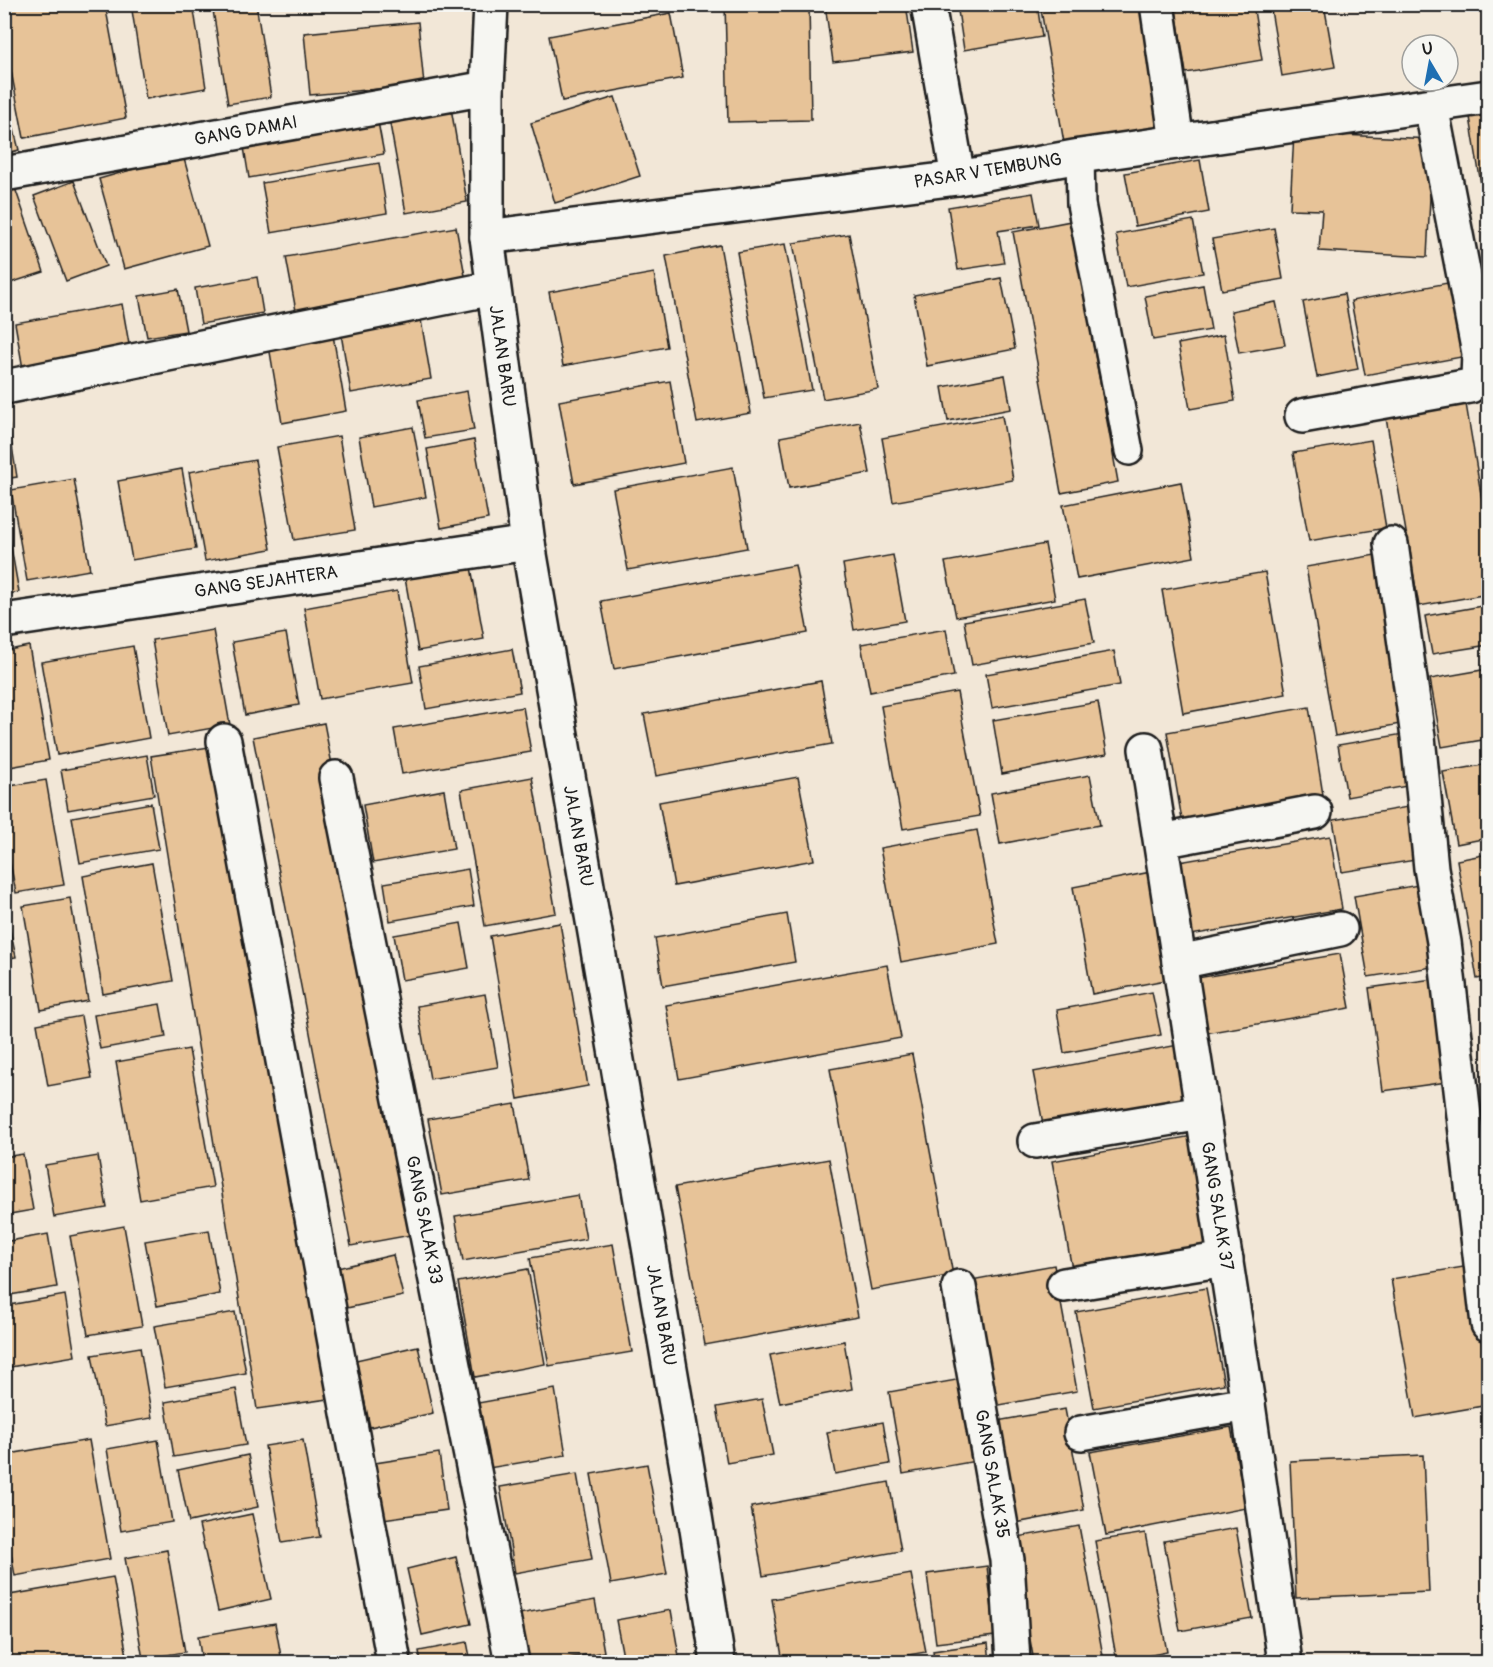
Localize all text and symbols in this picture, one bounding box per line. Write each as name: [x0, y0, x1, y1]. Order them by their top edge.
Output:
north arrow: [1400, 33, 1460, 93]
text: U: [1421, 38, 1435, 60]
street label: GANG DAMAI: [193, 111, 299, 151]
street label: PASAR V TEMBUNG: [912, 148, 1064, 194]
street label: JALAN BARU: [483, 304, 521, 408]
street label: GANG SEJAHTERA: [193, 561, 340, 603]
street label: JALAN BARU: [558, 784, 598, 888]
street label: GANG SALAK 37: [1195, 1140, 1239, 1272]
street label: GANG SALAK 33: [400, 1154, 448, 1286]
street label: JALAN BARU: [641, 1263, 681, 1367]
street label: GANG SALAK 35: [969, 1408, 1015, 1540]

